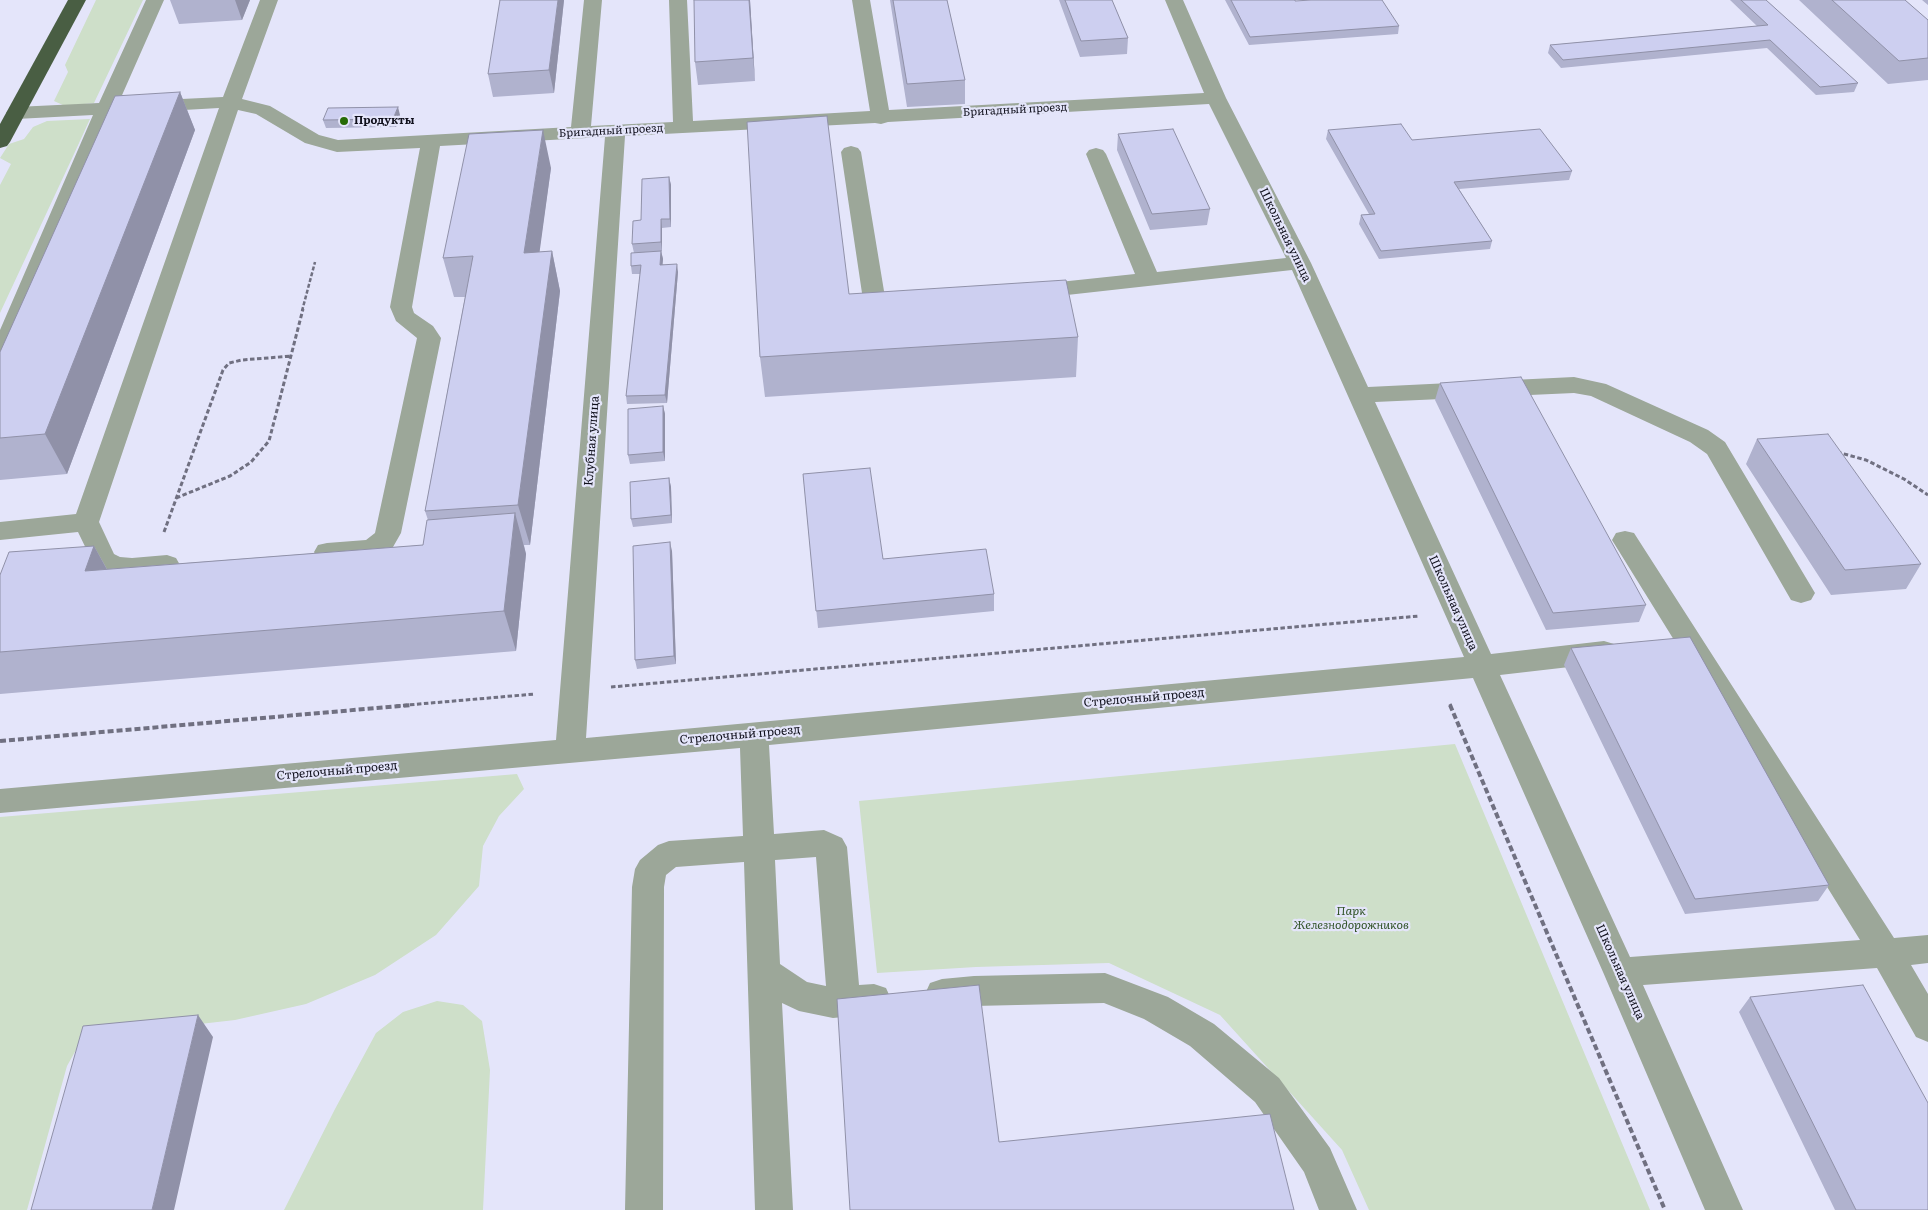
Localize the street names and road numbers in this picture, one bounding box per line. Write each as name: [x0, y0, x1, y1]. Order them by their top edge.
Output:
street label: Бригадный проезд: [963, 101, 1067, 119]
street label: Бригадный проезд: [559, 122, 663, 140]
street label: Школьная улица: [1256, 186, 1314, 284]
street label: Клубная улица: [582, 395, 602, 487]
street label: Школьная улица: [1425, 553, 1481, 653]
street label: Стрелочный проезд: [1083, 686, 1205, 710]
street label: Стрелочный проезд: [679, 723, 801, 747]
street label: Стрелочный проезд: [276, 759, 398, 783]
street label: Школьная улица: [1592, 922, 1648, 1022]

